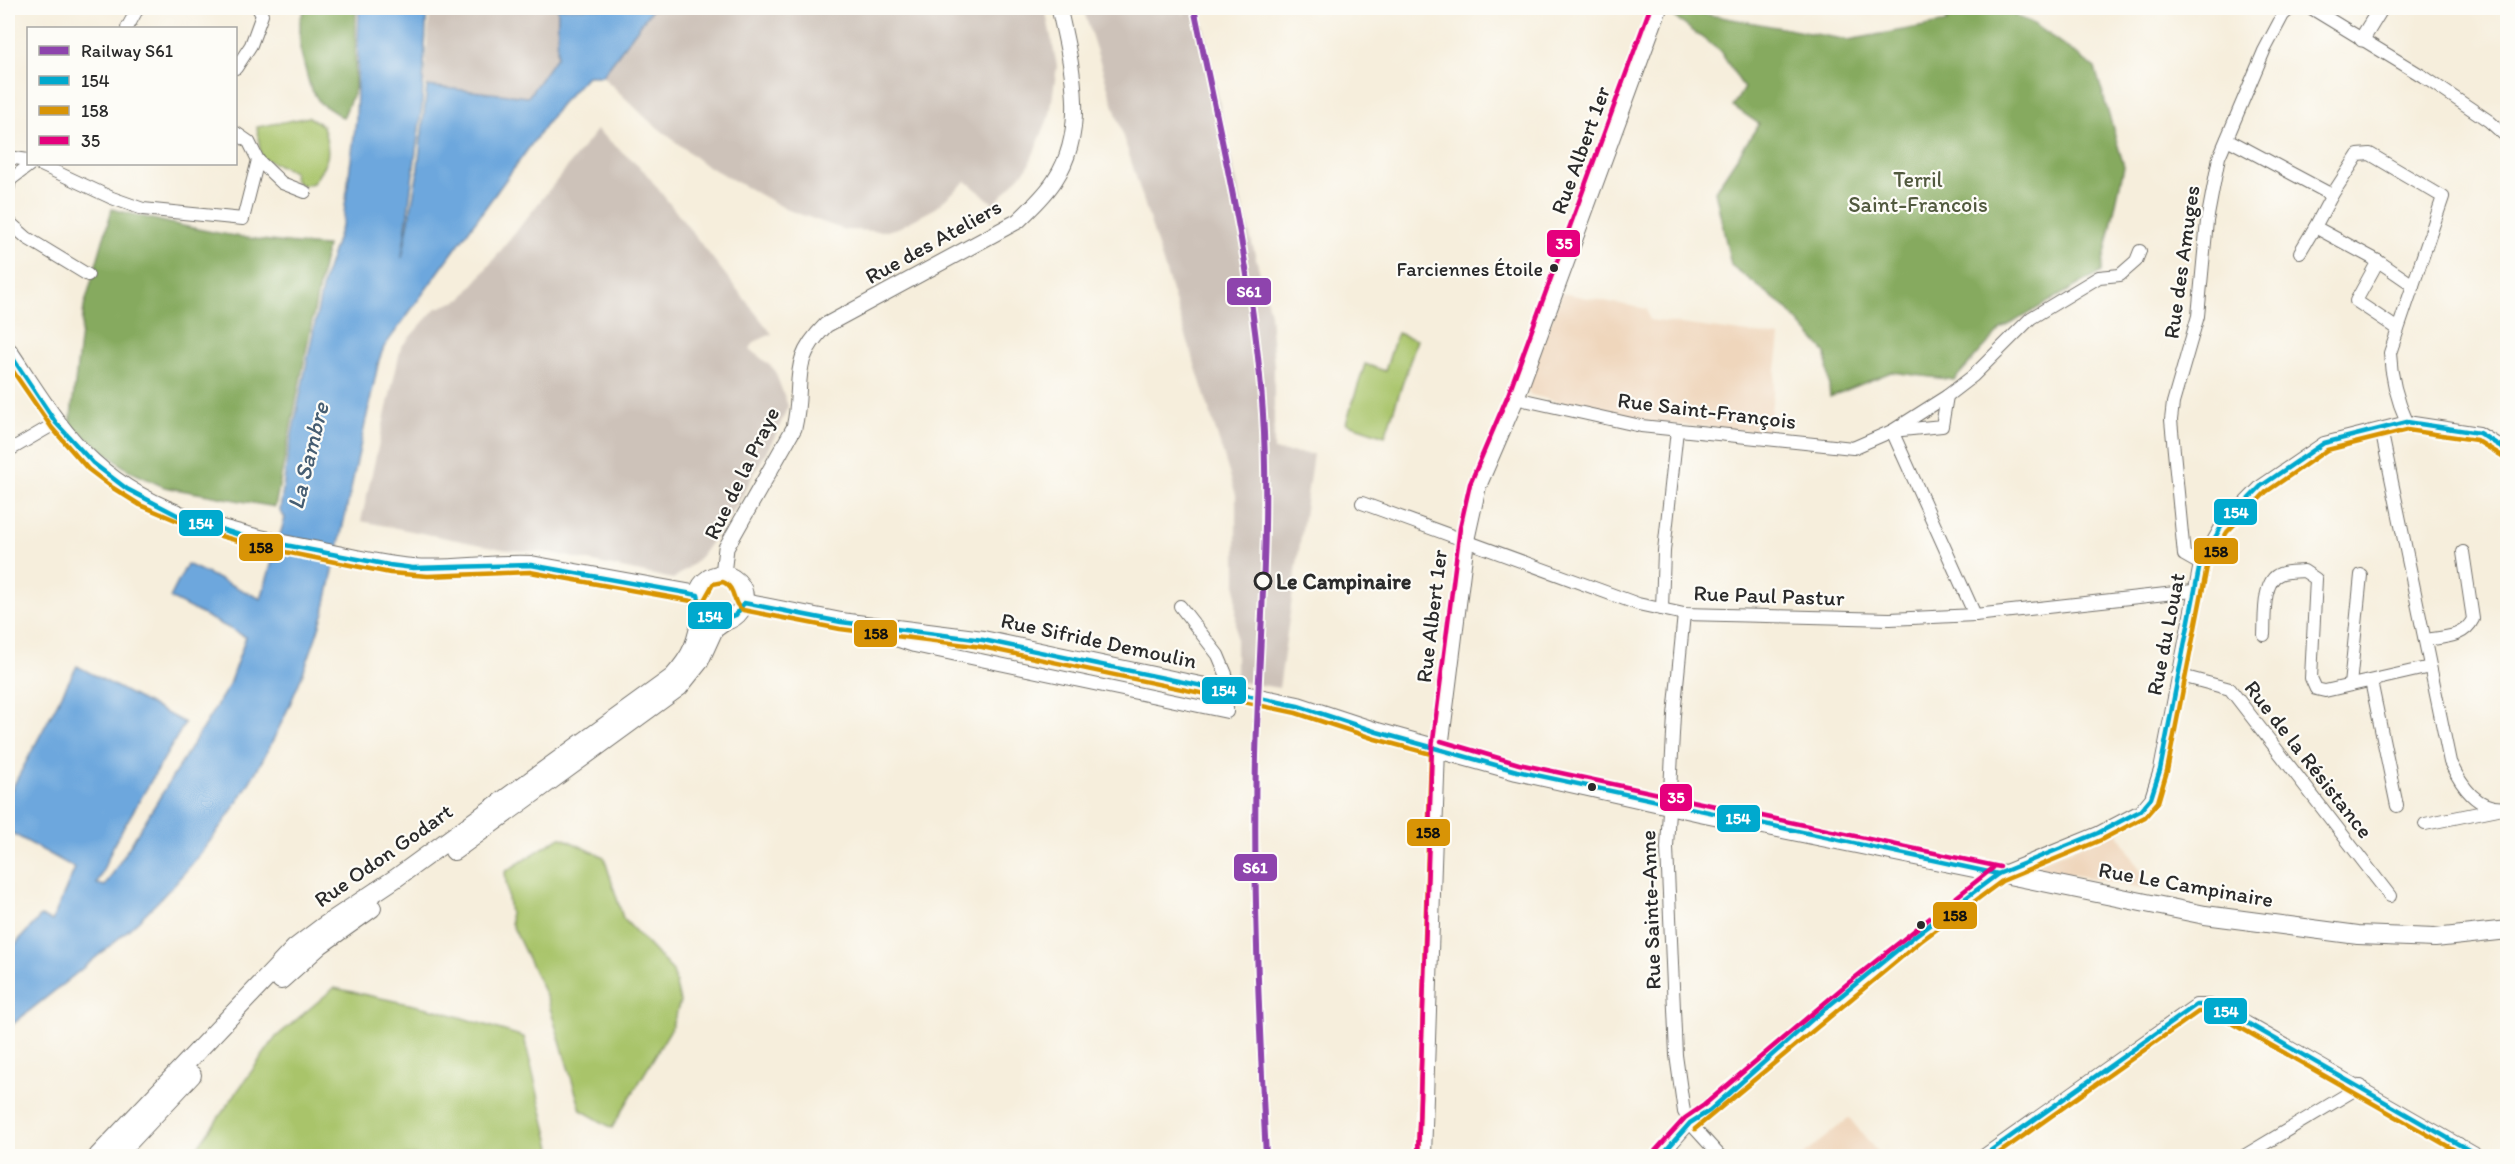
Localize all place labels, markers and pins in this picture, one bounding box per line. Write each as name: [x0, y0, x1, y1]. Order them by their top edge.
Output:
place label: Farciennes Étoile: [1397, 257, 1543, 281]
marker: Farciennes Étoile: [1548, 262, 1560, 274]
place label: Le Campinaire: [1276, 568, 1412, 595]
marker: Le Campinaire: [1254, 572, 1272, 590]
unlabelled marker: [1586, 781, 1598, 793]
unlabelled marker: [1915, 919, 1927, 931]

